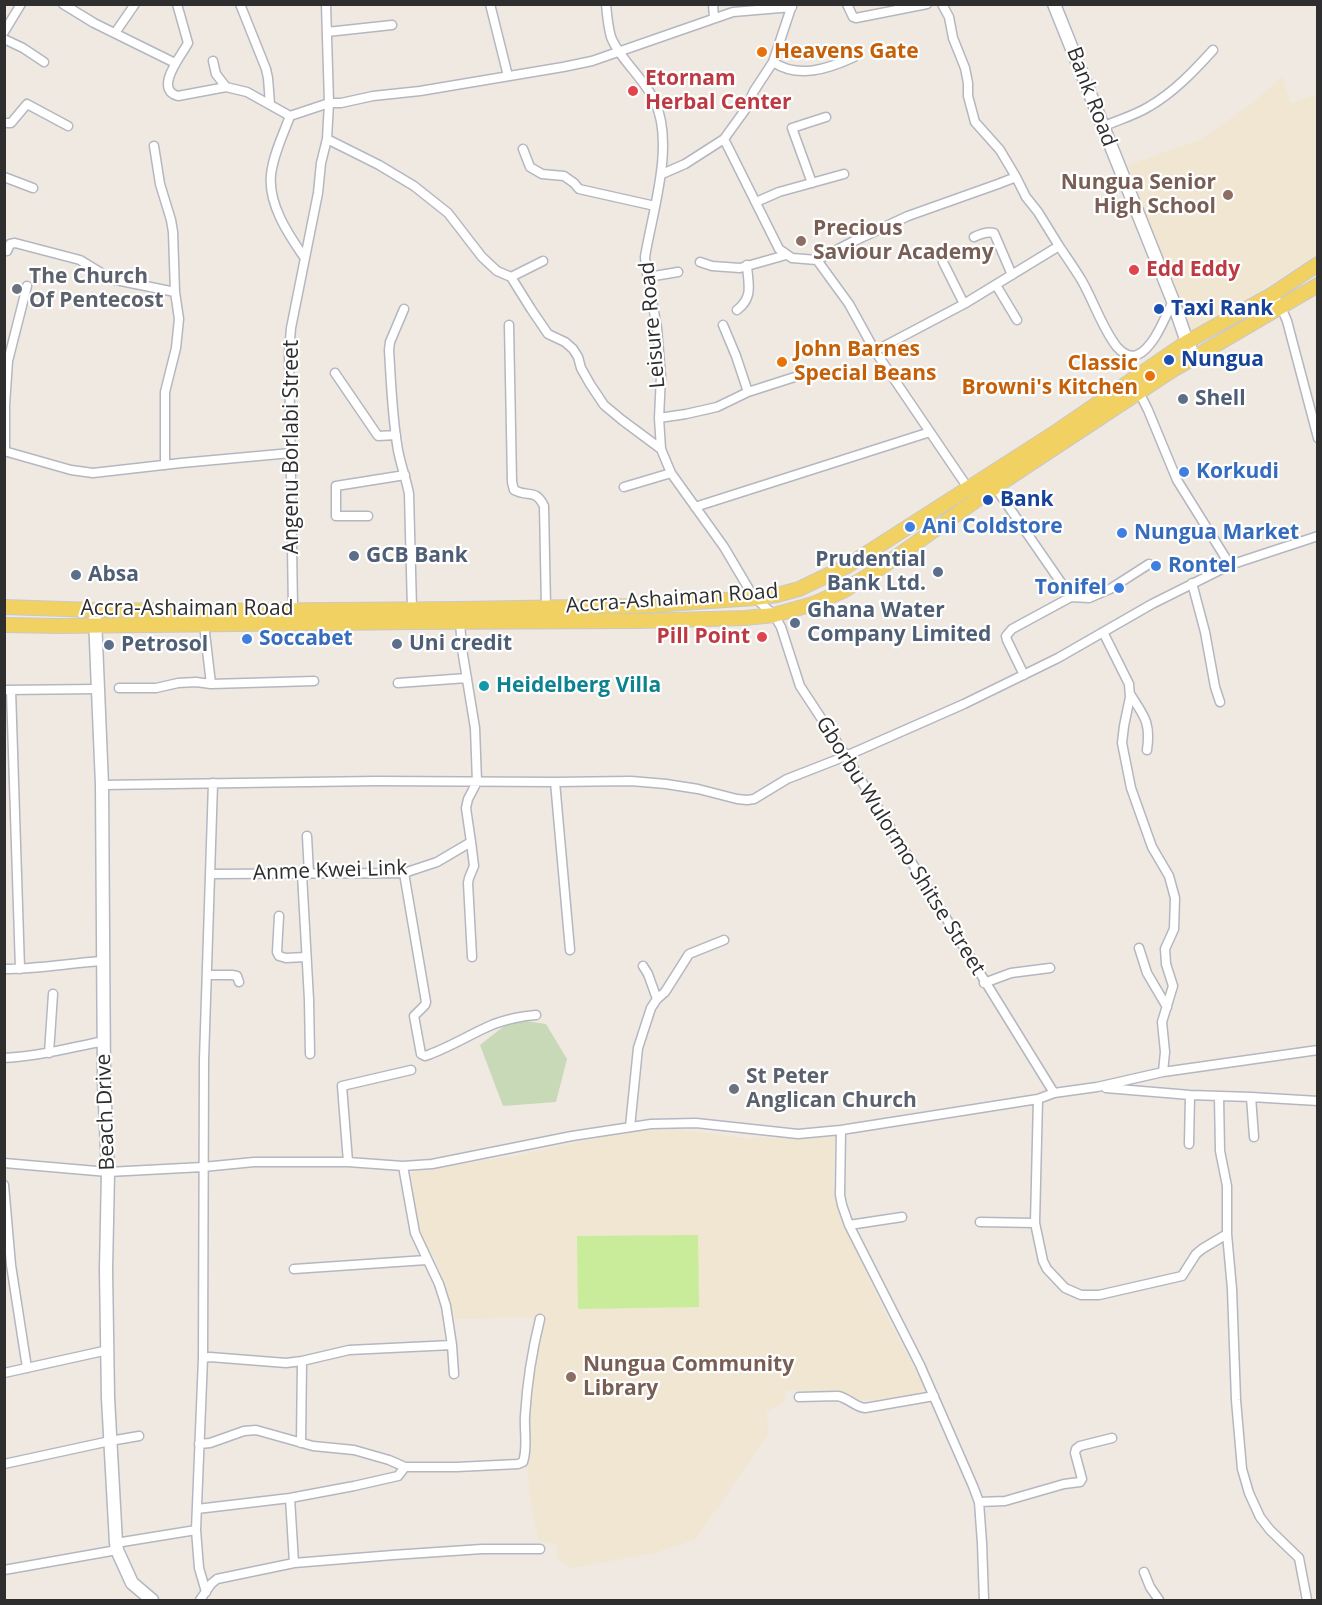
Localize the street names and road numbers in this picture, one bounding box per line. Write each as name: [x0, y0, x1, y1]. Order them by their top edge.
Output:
street label: Bank Road: [1060, 44, 1122, 150]
street label: Leisure Road: [635, 261, 671, 389]
street label: Angenu Borlabi Street: [279, 340, 305, 554]
street label: Accra-Ashaiman Road: [565, 579, 779, 619]
street label: Accra-Ashaiman Road: [80, 596, 294, 622]
street label: Gborbu Wulormo Shitse Street: [810, 712, 990, 980]
street label: Anme Kwei Link: [252, 856, 408, 886]
street label: Beach Drive: [91, 1053, 121, 1171]

